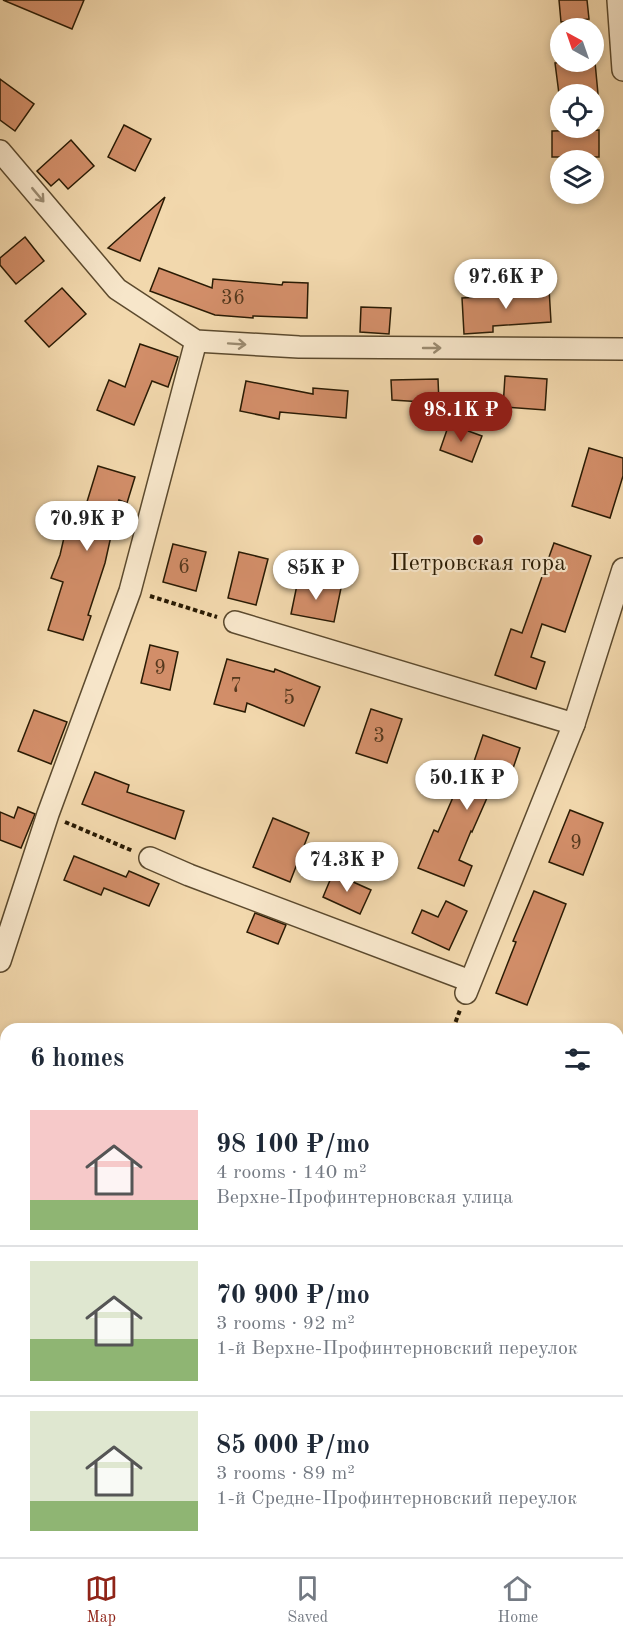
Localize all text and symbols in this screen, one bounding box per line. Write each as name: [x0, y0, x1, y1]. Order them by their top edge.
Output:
north arrow: [550, 18, 604, 72]
map controls: [550, 18, 604, 204]
button: locate: [550, 84, 604, 138]
button: layers: [550, 150, 604, 204]
one-way arrow: [32, 187, 45, 203]
pin: 97.6K ₽: [451, 259, 561, 310]
text: 97.6K ₽: [468, 268, 544, 288]
house number: 36: [221, 288, 245, 309]
one-way arrow: [226, 338, 246, 349]
one-way arrow: [421, 342, 441, 354]
pin: 98.1K ₽: [406, 392, 516, 443]
text: 98.1K ₽: [423, 401, 499, 421]
pin: 70.9K ₽: [32, 501, 142, 552]
text: 70.9K ₽: [49, 510, 125, 530]
marker: Петровская гора: [471, 533, 485, 547]
pin: 85K ₽: [274, 550, 358, 601]
place label: Петровская гора: [390, 552, 566, 576]
house number: 6: [178, 557, 190, 578]
text: 85K ₽: [287, 559, 345, 579]
house number: 9: [154, 658, 166, 679]
house number: 7: [230, 676, 242, 697]
house number: 5: [283, 688, 295, 709]
house number: 3: [373, 726, 385, 747]
pin: 50.1K ₽: [412, 760, 522, 811]
text: 50.1K ₽: [429, 769, 505, 789]
house number: 9: [570, 833, 582, 854]
pin: 74.3K ₽: [292, 842, 402, 893]
text: 74.3K ₽: [309, 851, 385, 871]
icon: filters: [561, 1043, 594, 1076]
text: 6 homes: [30, 1046, 124, 1072]
text: 98 100 ₽/mo: [216, 1132, 370, 1158]
icon: home: [78, 1134, 150, 1206]
text: 4 rooms · 140 m²: [216, 1163, 366, 1183]
text: Верхне-Профинтерновская улица: [216, 1188, 513, 1208]
text: 70 900 ₽/mo: [216, 1283, 370, 1309]
icon: home: [78, 1285, 150, 1357]
text: 3 rooms · 92 m²: [216, 1314, 355, 1334]
text: 1-й Верхне-Профинтерновский переулок: [216, 1339, 578, 1359]
text: 85 000 ₽/mo: [216, 1433, 370, 1459]
icon: home: [78, 1435, 150, 1507]
text: 3 rooms · 89 m²: [216, 1464, 355, 1484]
text: 1-й Средне-Профинтерновский переулок: [216, 1489, 577, 1509]
tab: Map: [85, 1572, 118, 1628]
tab: Saved: [287, 1572, 328, 1628]
tab: Home: [498, 1572, 538, 1628]

